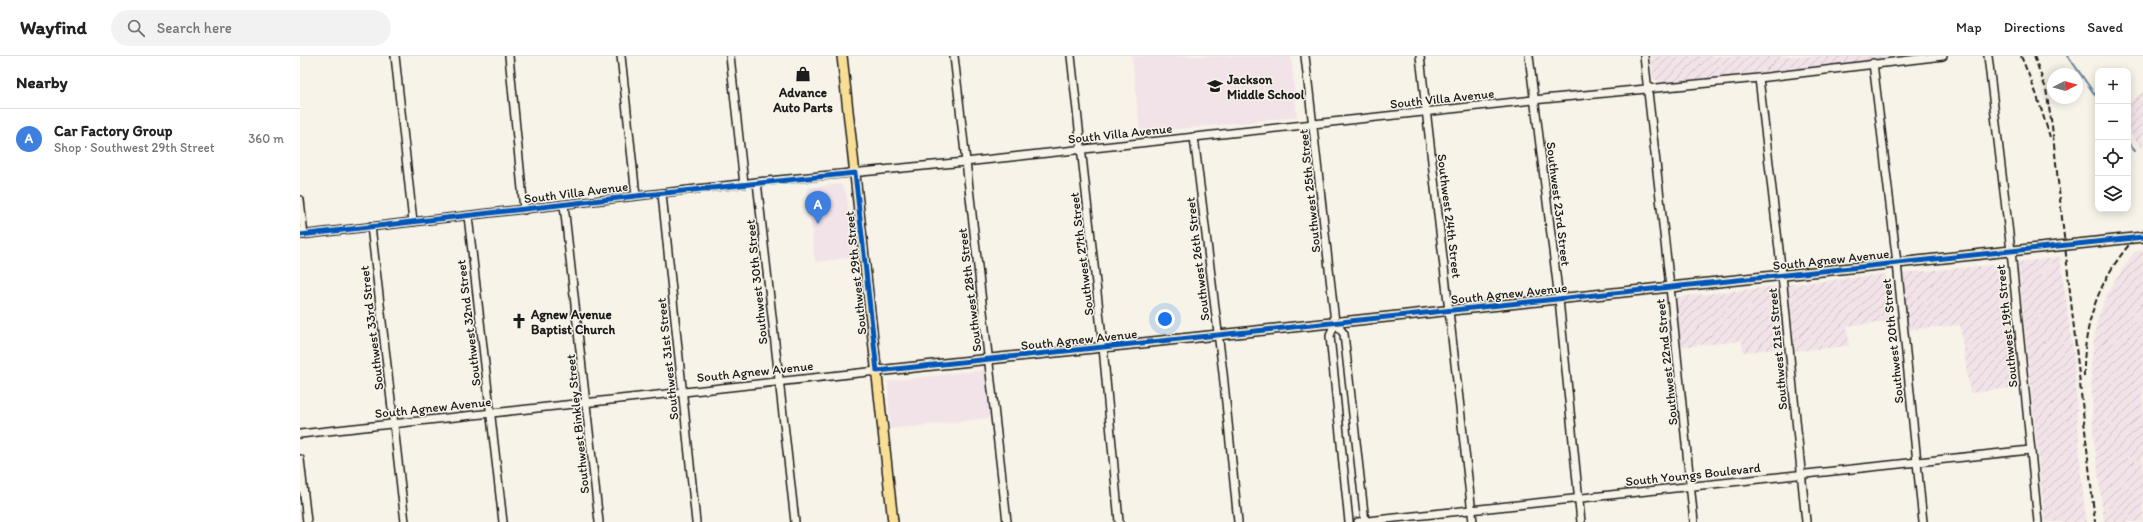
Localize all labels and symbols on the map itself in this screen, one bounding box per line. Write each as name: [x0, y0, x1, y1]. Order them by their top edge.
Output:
shop icon: Advance Auto Parts: [794, 65, 812, 83]
north arrow: [2047, 68, 2083, 104]
place label: Jackson Middle School: [1226, 72, 1305, 102]
school or university icon: Jackson Middle School: [1206, 77, 1224, 95]
place label: Advance Auto Parts: [772, 85, 833, 115]
street label: South Villa Avenue: [1389, 86, 1495, 111]
street label: South Villa Avenue: [1067, 121, 1173, 146]
street label: Southwest 25th Street: [1296, 128, 1323, 254]
street label: Southwest 23rd Street: [1543, 141, 1574, 267]
street label: Southwest 24th Street: [1434, 153, 1465, 279]
street label: South Villa Avenue: [523, 179, 629, 206]
pin: A: [805, 191, 831, 224]
street label: Southwest 27th Street: [1066, 191, 1096, 316]
street label: Southwest 26th Street: [1182, 196, 1213, 322]
street label: Southwest 29th Street: [842, 210, 869, 336]
street label: Southwest 30th Street: [742, 219, 771, 345]
street label: Southwest 28th Street: [954, 227, 985, 353]
street label: South Agnew Avenue: [1772, 246, 1890, 273]
street label: Southwest 32nd Street: [453, 259, 484, 387]
street label: Southwest 19th Street: [1993, 264, 2020, 388]
street label: Southwest 33rd Street: [356, 265, 387, 391]
street label: Southwest 20th Street: [1878, 278, 1907, 404]
street label: South Agnew Avenue: [1450, 280, 1568, 307]
street label: Southwest 21st Street: [1765, 287, 1790, 411]
street label: Southwest 31st Street: [654, 297, 681, 421]
street label: Southwest 22nd Street: [1652, 298, 1681, 426]
place label: Agnew Avenue Baptist Church: [530, 307, 615, 338]
your location: [1155, 309, 1175, 329]
church icon: Agnew Avenue Baptist Church: [510, 312, 528, 330]
street label: South Agnew Avenue: [1020, 326, 1138, 353]
street label: Southwest Binkley Street: [563, 353, 592, 495]
street label: South Agnew Avenue: [696, 358, 814, 385]
street label: South Agnew Avenue: [374, 394, 492, 421]
street label: South Youngs Boulevard: [1625, 460, 1761, 489]

